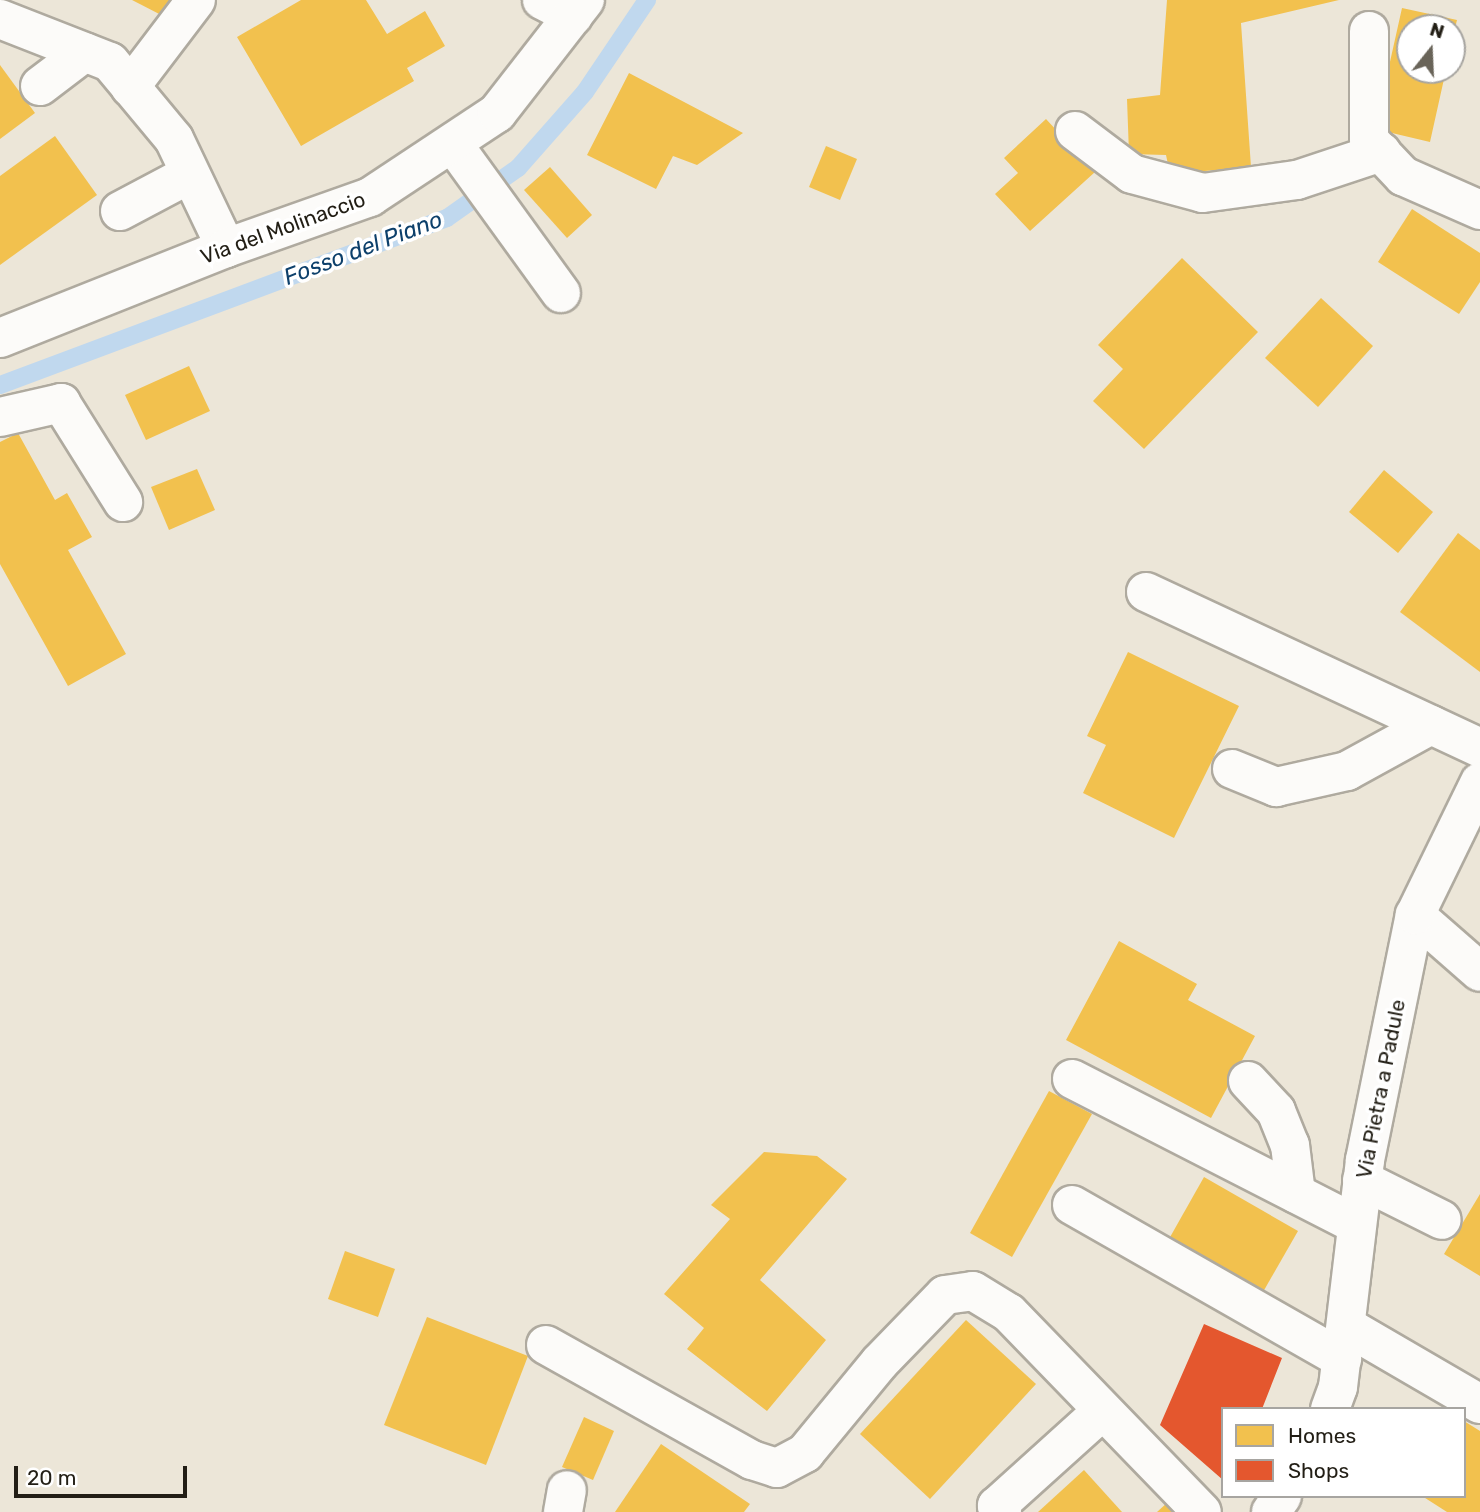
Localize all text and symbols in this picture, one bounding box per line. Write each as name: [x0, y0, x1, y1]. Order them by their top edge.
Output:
north arrow: [1396, 14, 1466, 84]
text: N: [1427, 17, 1447, 44]
street label: Via del Molinaccio: [197, 186, 369, 270]
water label: Fosso del Piano: [280, 205, 446, 291]
street label: Via Pietra a Padule: [1351, 997, 1411, 1181]
legend: [1221, 1407, 1466, 1498]
text: Homes: [1288, 1423, 1356, 1448]
scale bar: [18, 1452, 191, 1496]
text: Shops: [1288, 1458, 1349, 1483]
text: 20 m: [27, 1465, 76, 1490]

